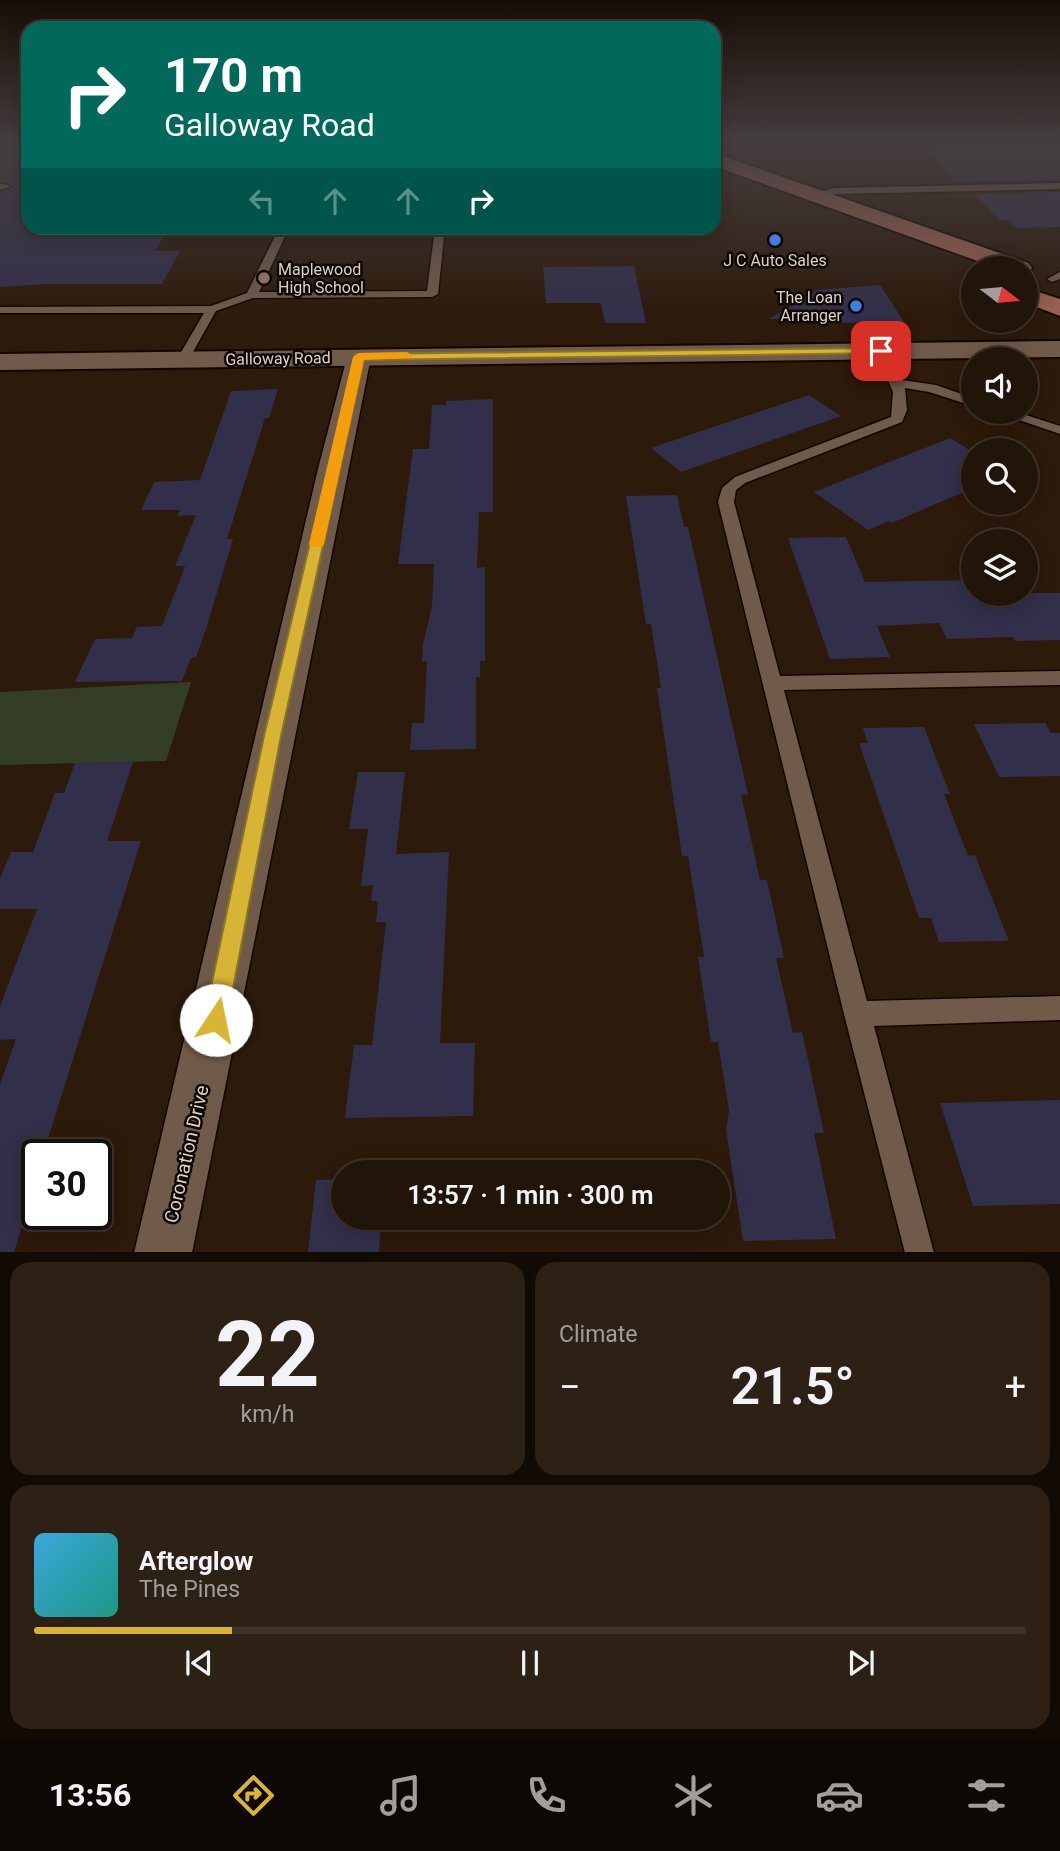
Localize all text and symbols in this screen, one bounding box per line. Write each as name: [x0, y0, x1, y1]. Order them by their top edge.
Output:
text: 170 m: [164, 47, 303, 104]
icon: right: [49, 49, 140, 140]
text: Galloway Road: [164, 106, 375, 144]
icon: left: [243, 182, 281, 220]
icon: ahead: [316, 182, 354, 220]
icon: ahead: [389, 182, 427, 220]
icon: right: [462, 182, 500, 220]
marker: J C Auto Sales: [767, 232, 783, 248]
place label: J C Auto Sales: [723, 251, 827, 270]
north arrow: [961, 256, 1038, 332]
map controls: [961, 256, 1038, 606]
place label: Maplewood High School: [278, 260, 364, 297]
marker: Maplewood High School: [256, 270, 272, 286]
place label: The Loan Arranger: [776, 288, 843, 325]
marker: The Loan Arranger: [848, 298, 864, 314]
pin: [851, 321, 911, 381]
icon: arrive: [862, 332, 900, 370]
button: sound: [961, 347, 1038, 424]
street label: Galloway Road: [225, 348, 331, 369]
button: search: [961, 438, 1038, 515]
button: layers: [961, 529, 1038, 606]
position arrow: [179, 983, 253, 1057]
street label: Coronation Drive: [159, 1083, 214, 1225]
speed limit sign: 30: [21, 1139, 112, 1230]
text: 13:57 · 1 min · 300 m: [407, 1180, 654, 1210]
text: 22: [215, 1302, 320, 1408]
text: Climate: [559, 1321, 638, 1348]
text: 21.5°: [731, 1356, 855, 1417]
text: −: [559, 1365, 581, 1409]
text: +: [1004, 1365, 1026, 1409]
text: km/h: [241, 1401, 295, 1428]
text: Afterglow: [139, 1546, 253, 1576]
text: The Pines: [139, 1576, 240, 1603]
icon: previous: [180, 1644, 218, 1682]
icon: pause: [511, 1644, 549, 1682]
icon: next: [842, 1644, 880, 1682]
icon: directions: [229, 1771, 278, 1820]
icon: music: [376, 1771, 425, 1820]
icon: phone: [522, 1771, 571, 1820]
icon: climate: [669, 1771, 718, 1820]
icon: car: [815, 1771, 864, 1820]
icon: filters: [962, 1771, 1011, 1820]
text: 13:56: [49, 1776, 131, 1814]

